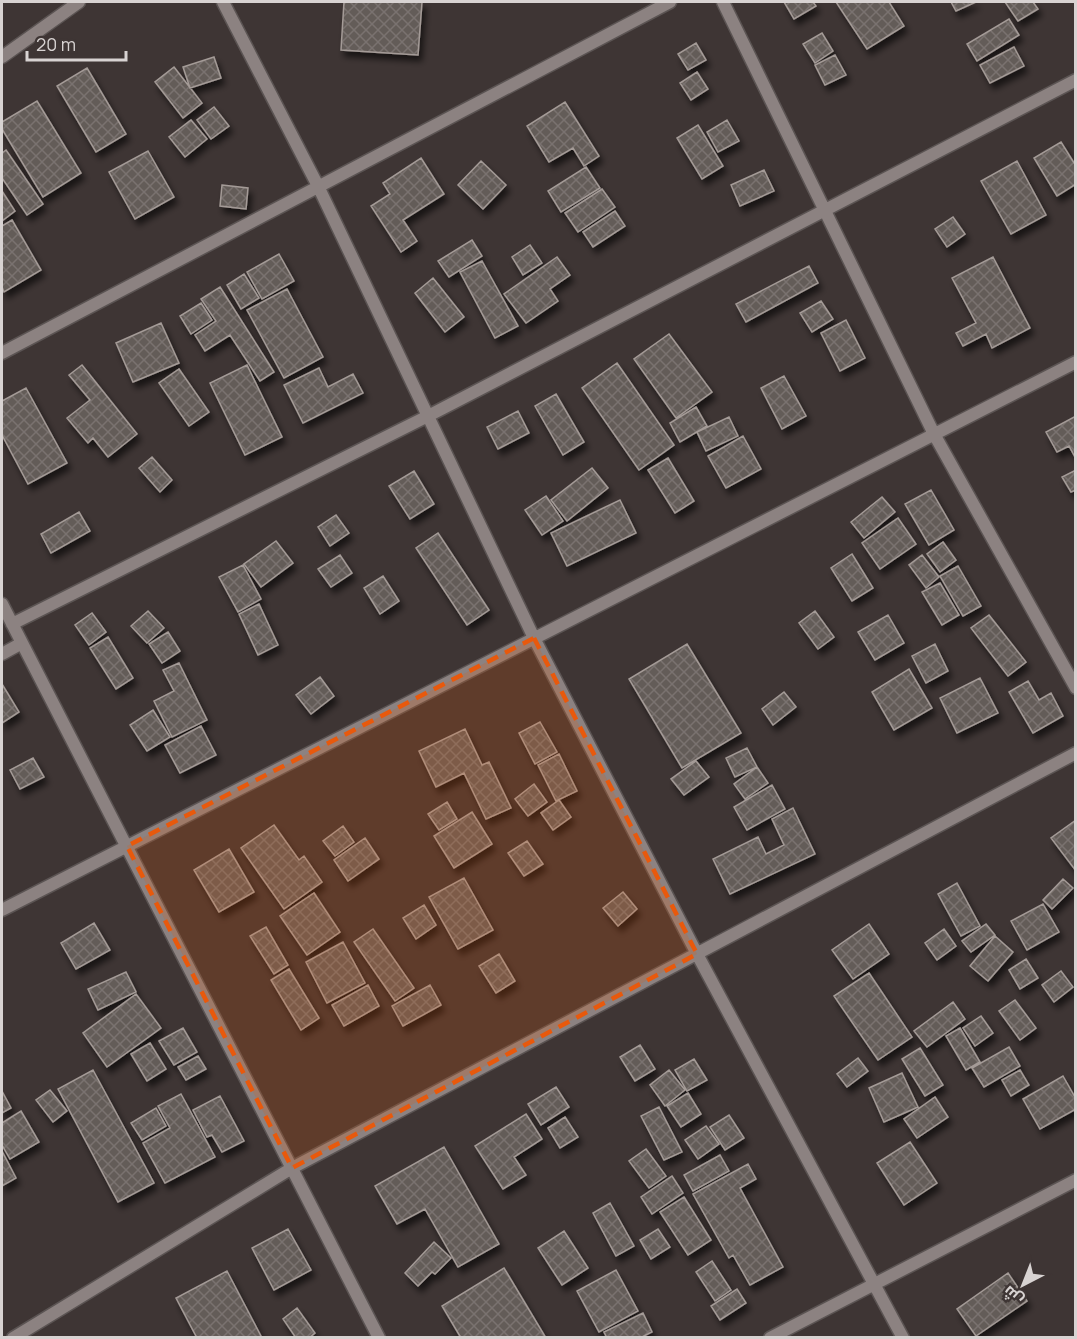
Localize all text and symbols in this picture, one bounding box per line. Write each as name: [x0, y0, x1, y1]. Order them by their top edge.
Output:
scale bar: [27, 24, 126, 62]
text: 20 m: [36, 32, 76, 56]
north arrow: [993, 1255, 1053, 1315]
text: ش: [998, 1281, 1028, 1311]

